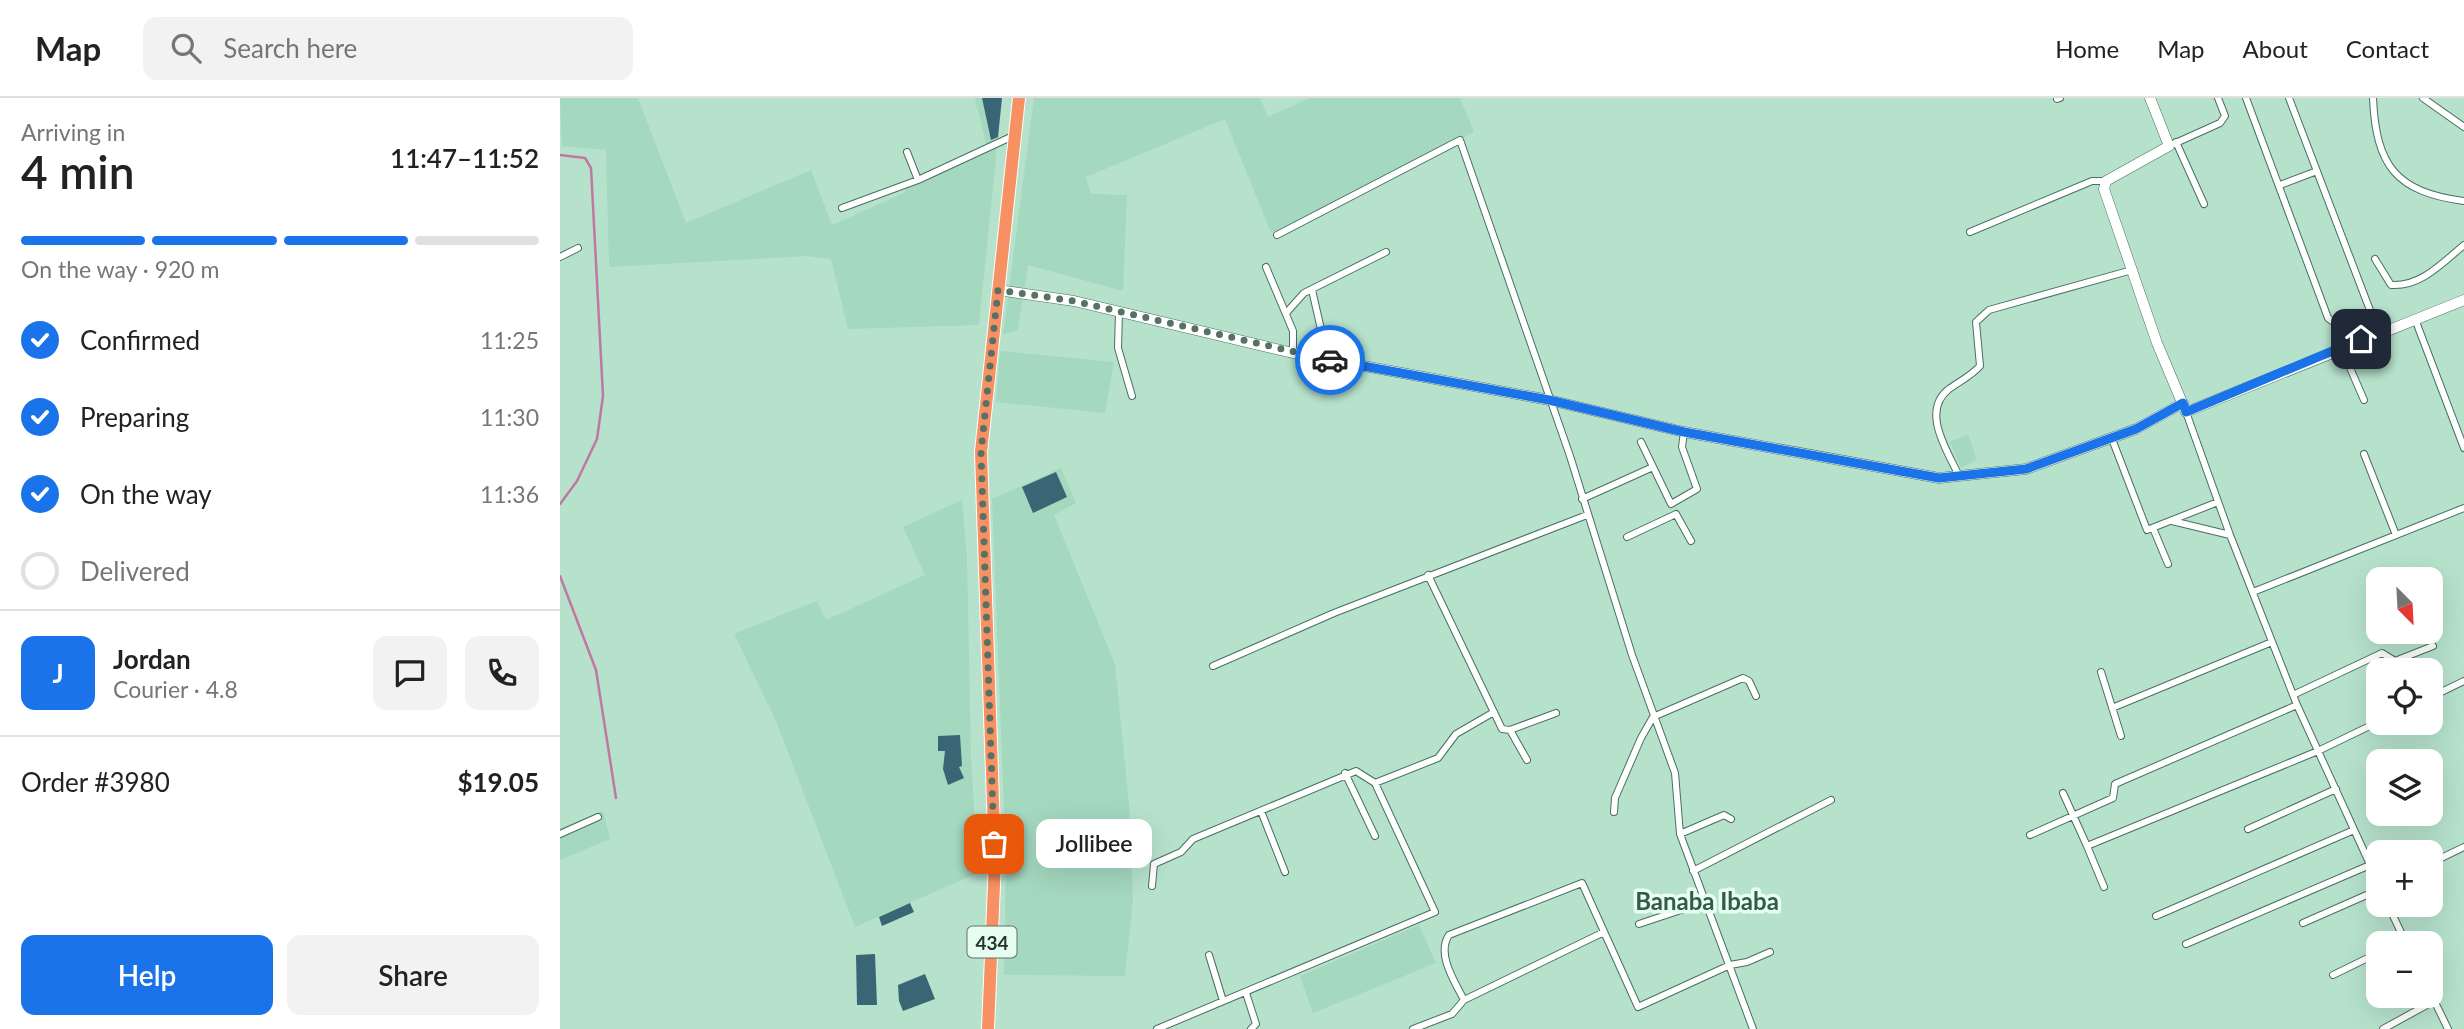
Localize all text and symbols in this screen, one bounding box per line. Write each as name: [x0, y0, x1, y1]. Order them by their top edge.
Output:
search box: [143, 17, 633, 80]
text: Map: [35, 28, 101, 68]
icon: search: [167, 29, 205, 67]
text: Search here: [223, 32, 357, 64]
text: Home: [2055, 34, 2119, 63]
text: Map: [2157, 34, 2205, 63]
text: About: [2243, 34, 2308, 63]
text: Contact: [2346, 34, 2429, 63]
text: Arriving in: [21, 118, 125, 146]
text: 11:47–11:52: [390, 142, 539, 174]
text: 4 min: [21, 144, 135, 199]
text: On the way · 920 m: [21, 255, 220, 283]
pin: [2331, 309, 2391, 369]
icon: home: [2342, 320, 2380, 358]
icon: check: [21, 321, 59, 359]
text: Confirmed: [80, 324, 200, 356]
courier: [1295, 325, 1365, 395]
text: 11:25: [480, 326, 539, 354]
icon: car: [1311, 341, 1349, 379]
icon: check: [21, 398, 59, 436]
text: Preparing: [80, 401, 189, 433]
text: 11:30: [480, 403, 539, 431]
icon: check: [21, 475, 59, 513]
text: On the way: [80, 478, 212, 510]
text: 11:36: [480, 480, 539, 508]
text: Delivered: [80, 555, 190, 587]
north arrow: [2366, 567, 2443, 644]
map controls: [2366, 567, 2443, 1008]
button: chat: [373, 636, 447, 710]
button: phone: [465, 636, 539, 710]
text: Jordan: [113, 643, 191, 675]
text: J: [52, 657, 64, 689]
button: locate: [2366, 658, 2443, 735]
text: Courier · 4.8: [113, 675, 238, 703]
button: layers: [2366, 749, 2443, 826]
text: Order #3980: [21, 766, 170, 798]
text: $19.05: [457, 766, 539, 798]
pin: [964, 814, 1024, 874]
callout: Jollibee: [1036, 820, 1152, 868]
icon: bag: [975, 825, 1013, 863]
text: Jollibee: [1056, 829, 1132, 857]
button: +: [2366, 840, 2443, 917]
district label: Banaba Ibaba: [1635, 886, 1779, 915]
road number: 434: [968, 926, 1017, 958]
button: −: [2366, 931, 2443, 1008]
button: Help: [21, 935, 273, 1015]
button: Share: [287, 935, 539, 1015]

